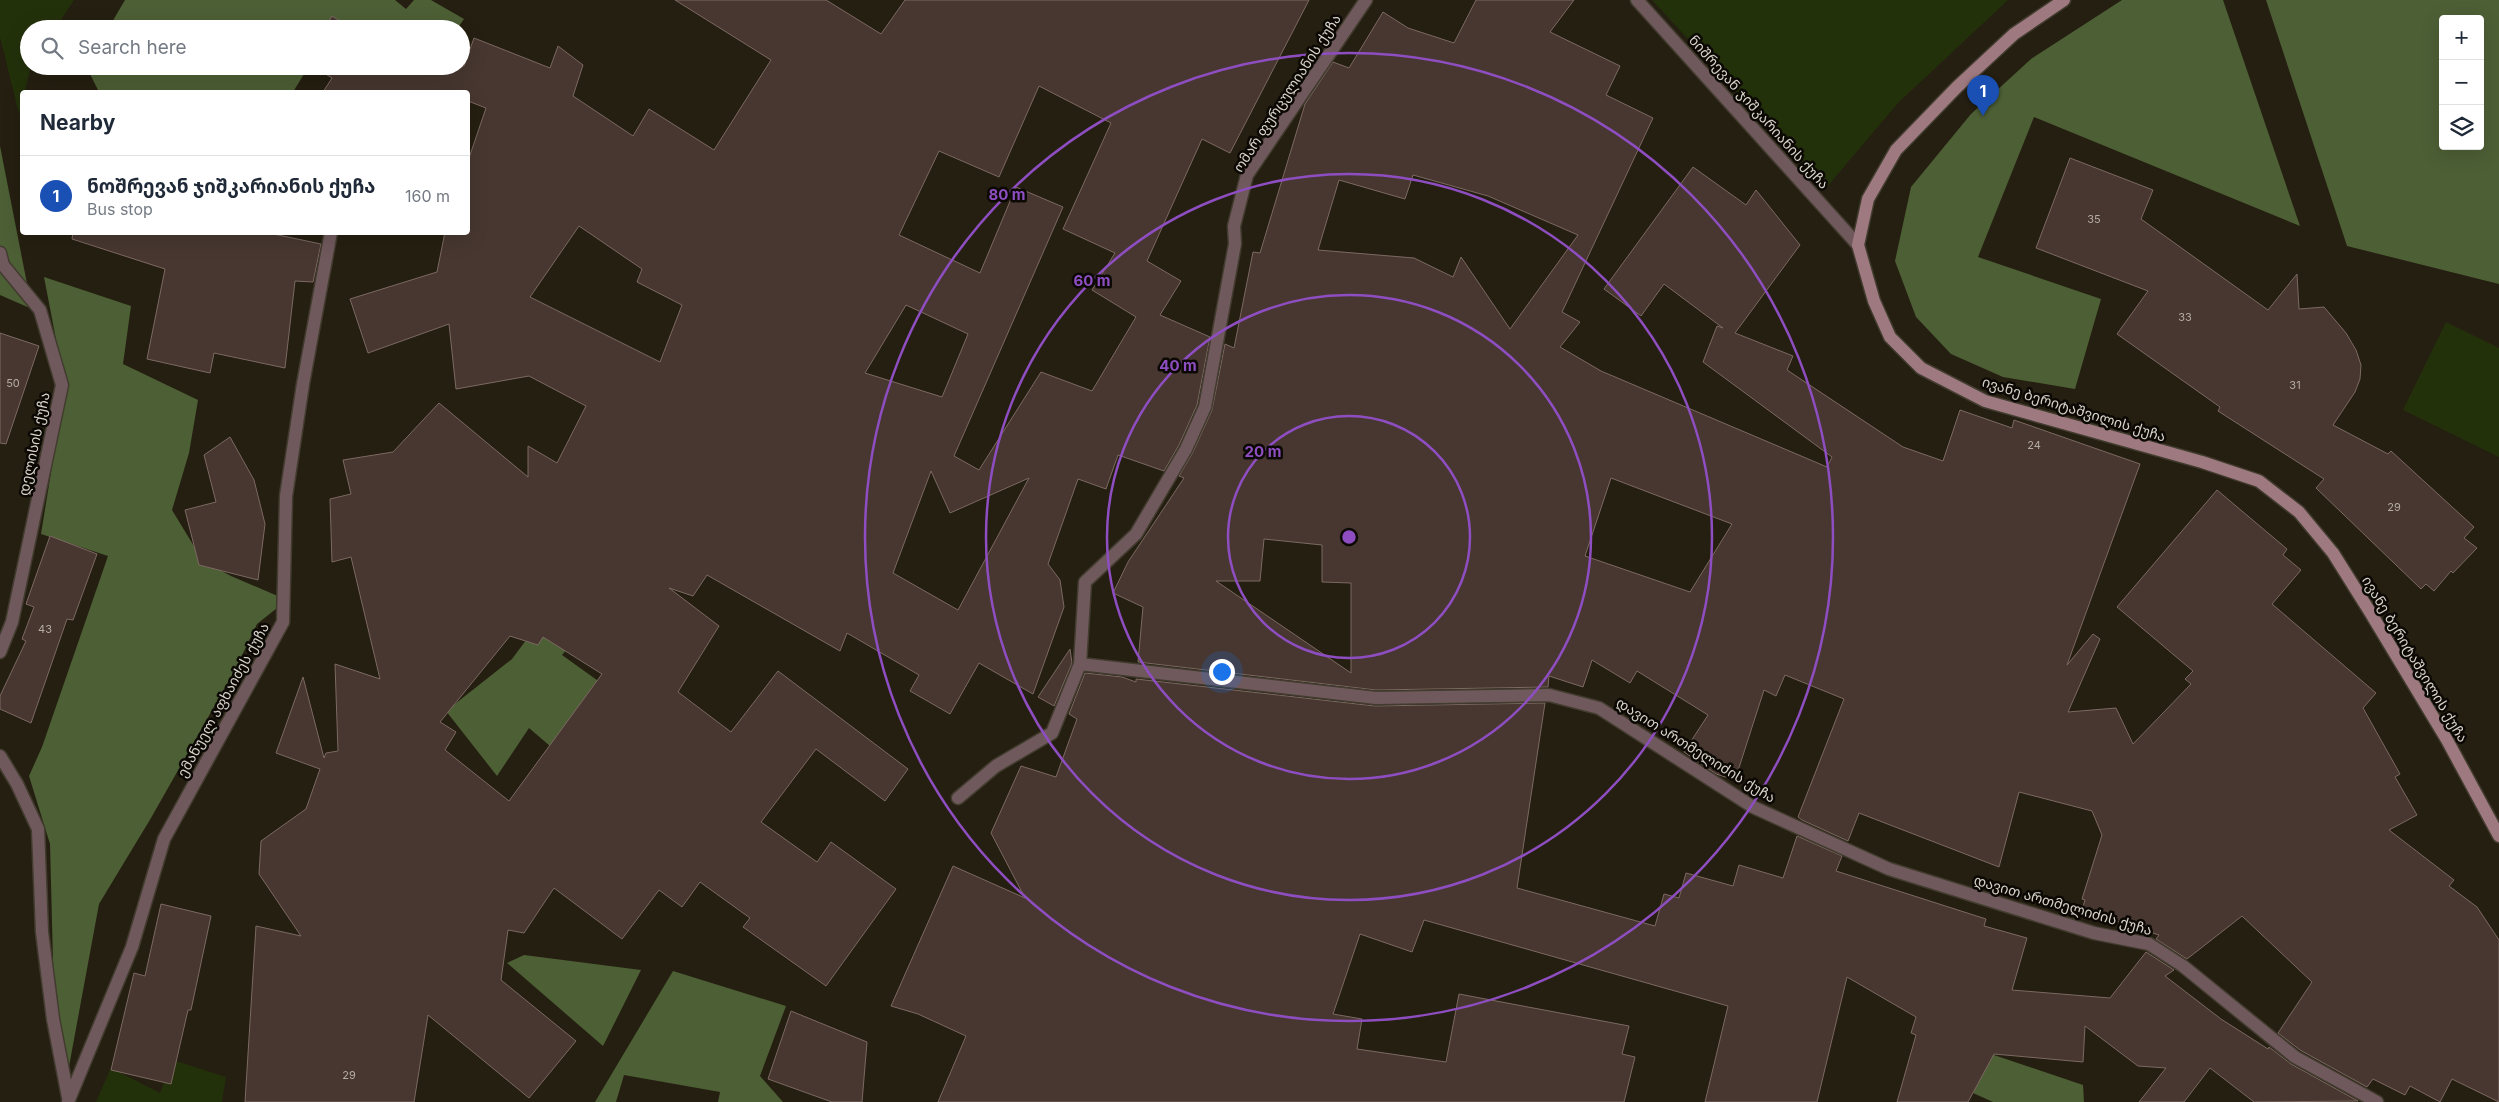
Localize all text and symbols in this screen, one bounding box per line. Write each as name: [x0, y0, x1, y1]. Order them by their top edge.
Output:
street label: ომარ ფურცულიანის ქუჩა: [1229, 11, 1345, 175]
map controls: [2439, 15, 2484, 150]
button: +: [2439, 15, 2484, 60]
search box: [20, 20, 470, 75]
street label: ნიშრევან ჯიშკარიანის ქუჩა: [1685, 31, 1833, 193]
icon: search: [38, 34, 66, 62]
text: Search here: [78, 36, 187, 59]
button: −: [2439, 60, 2484, 105]
pin: 1: [1967, 75, 1999, 116]
button: layers: [2439, 105, 2484, 150]
text: Nearby: [40, 110, 115, 135]
text: ნოშრევან ჯიშკარიანის ქუჩა: [87, 175, 375, 198]
text: 80 m: [988, 185, 1026, 204]
text: 1: [53, 186, 59, 206]
text: 160 m: [405, 186, 450, 206]
text: Bus stop: [87, 199, 153, 219]
house number: 35: [2087, 212, 2101, 226]
text: 60 m: [1073, 271, 1111, 290]
house number: 33: [2178, 310, 2192, 324]
text: 40 m: [1159, 356, 1197, 375]
street label: ივანე ბერიტაშვილის ქუჩა: [1980, 372, 2168, 446]
house number: 50: [6, 376, 20, 390]
house number: 31: [2289, 378, 2301, 392]
street label: დელისის ქუჩა: [14, 391, 54, 497]
house number: 24: [2027, 438, 2041, 452]
text: 20 m: [1245, 442, 1281, 461]
house number: 29: [2387, 500, 2401, 514]
centre of rings: [1340, 528, 1358, 546]
street label: ივანე ბერიტაშვილის ქუჩა: [2358, 573, 2472, 745]
street label: ემანუელ აფხაიძეს ქუჩა: [173, 620, 273, 780]
house number: 43: [38, 622, 52, 636]
your location: [1209, 659, 1235, 685]
street label: დავით ართმელიძის ქუჩა: [1613, 693, 1779, 807]
street label: დავით ართმელიძის ქუჩა: [1972, 871, 2154, 939]
house number: 29: [342, 1068, 356, 1082]

